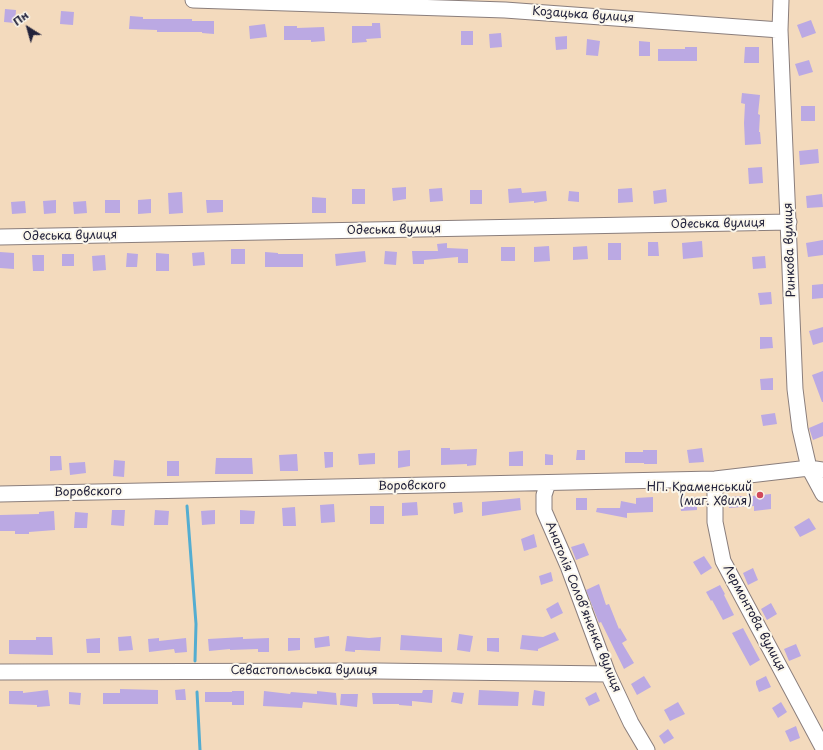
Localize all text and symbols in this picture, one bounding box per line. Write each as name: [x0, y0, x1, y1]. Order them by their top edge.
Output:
street label: Козацька вулиця: [532, 4, 634, 26]
text: Пн: [9, 6, 32, 30]
north arrow: [8, 8, 48, 48]
street label: Ринкова вулиця: [781, 202, 799, 298]
street label: Одеська вулиця: [671, 216, 765, 232]
street label: Одеська вулиця: [347, 222, 441, 238]
street label: Одеська вулиця: [23, 228, 117, 244]
street label: Воровского: [378, 478, 446, 494]
place label: НП. Краменський (маг. Хвиля): [647, 481, 752, 509]
street label: Воровского: [54, 484, 122, 500]
marker: НП. Краменський (маг. Хвиля): [755, 490, 765, 500]
street label: Анатолія Солов'яненка вулиця: [542, 519, 624, 695]
street label: Лермонтова вулиця: [720, 562, 788, 674]
street label: Севастопольська вулиця: [230, 664, 378, 678]

